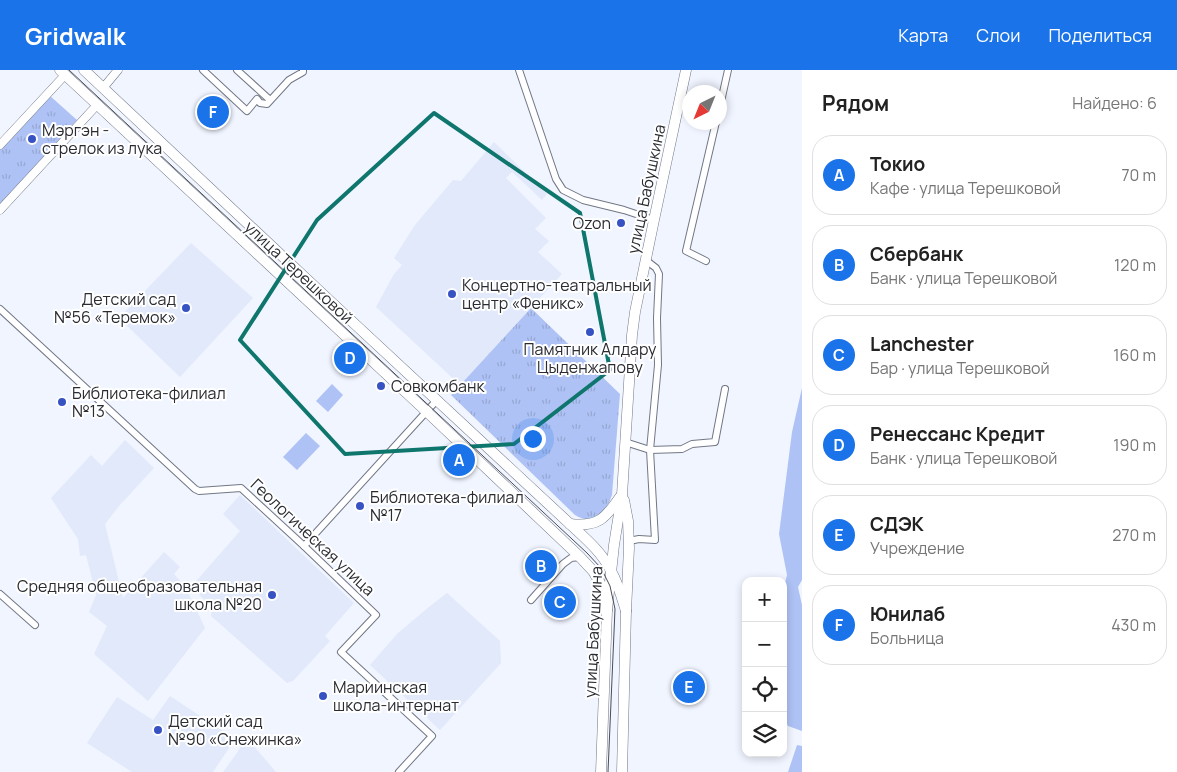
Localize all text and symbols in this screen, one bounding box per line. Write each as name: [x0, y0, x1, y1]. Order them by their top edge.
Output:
text: Gridwalk: [25, 19, 126, 52]
text: Карта: [898, 23, 948, 47]
text: Слои: [976, 23, 1020, 47]
text: Поделиться: [1048, 23, 1152, 47]
north arrow: [682, 85, 727, 130]
text: Рядом: [822, 89, 889, 117]
text: Найдено: 6: [1072, 92, 1157, 114]
pin: F: [197, 93, 229, 131]
place label: Мэргэн - стрелок из лука: [42, 119, 162, 159]
street label: улица Бабушкина: [622, 122, 670, 256]
marker: Мэргэн - стрелок из лука: [26, 133, 38, 145]
text: Токио: [870, 151, 925, 177]
text: A: [834, 164, 844, 186]
text: 70 m: [1121, 164, 1156, 186]
text: Кафе · улица Терешковой: [870, 177, 1061, 199]
place label: Ozon: [573, 212, 611, 234]
street label: улица Терешковой: [240, 216, 358, 328]
marker: Ozon: [615, 217, 627, 229]
text: Сбербанк: [870, 241, 963, 267]
text: B: [834, 254, 844, 276]
text: 120 m: [1114, 254, 1156, 276]
text: Банк · улица Терешковой: [870, 267, 1057, 289]
place label: Концертно-театральный центр «Феникс»: [462, 274, 652, 314]
place label: Детский сад №56 «Теремок»: [54, 288, 176, 328]
marker: Концертно-театральный центр «Феникс»: [446, 288, 458, 300]
marker: Детский сад №56 «Теремок»: [180, 302, 192, 314]
marker: Памятник Алдару Цыденжапову: [584, 326, 596, 338]
text: Lanchester: [870, 331, 974, 357]
place label: Памятник Алдару Цыденжапову: [523, 338, 657, 378]
pin: D: [334, 339, 366, 377]
text: C: [833, 344, 845, 366]
text: 160 m: [1113, 344, 1156, 366]
text: Бар · улица Терешковой: [870, 357, 1050, 379]
place label: Совкомбанк: [391, 375, 485, 397]
marker: Совкомбанк: [375, 380, 387, 392]
place label: Библиотека-филиал №13: [72, 382, 226, 422]
marker: Библиотека-филиал №13: [56, 396, 68, 408]
text: Ренессанс Кредит: [870, 421, 1045, 447]
your location: [520, 426, 546, 452]
text: D: [833, 434, 845, 456]
text: 190 m: [1113, 434, 1156, 456]
pin: A: [443, 441, 475, 479]
text: Банк · улица Терешковой: [870, 447, 1057, 469]
street label: Геологическая улица: [246, 474, 380, 600]
place label: Библиотека-филиал №17: [370, 486, 524, 526]
marker: Библиотека-филиал №17: [354, 500, 366, 512]
text: СДЭК: [870, 511, 924, 537]
text: E: [834, 524, 844, 546]
text: 270 m: [1112, 524, 1156, 546]
text: Учреждение: [870, 537, 965, 559]
pin: B: [525, 547, 557, 585]
street label: улица Бабушкина: [579, 566, 607, 698]
place label: Средняя общеобразовательная школа №20: [17, 575, 262, 615]
map controls: [742, 577, 787, 757]
button: +: [742, 577, 787, 622]
pin: C: [544, 583, 576, 621]
marker: Средняя общеобразовательная школа №20: [266, 589, 278, 601]
text: Юнилаб: [870, 601, 945, 627]
text: F: [835, 614, 843, 636]
text: 430 m: [1111, 614, 1156, 636]
button: −: [742, 622, 787, 667]
text: Больница: [870, 627, 944, 649]
button: locate: [742, 667, 787, 712]
pin: E: [673, 668, 705, 706]
place label: Мариинская школа-интернат: [333, 676, 459, 716]
marker: Мариинская школа-интернат: [317, 690, 329, 702]
place label: Детский сад №90 «Снежинка»: [168, 710, 302, 750]
button: layers: [742, 712, 787, 757]
marker: Детский сад №90 «Снежинка»: [152, 724, 164, 736]

